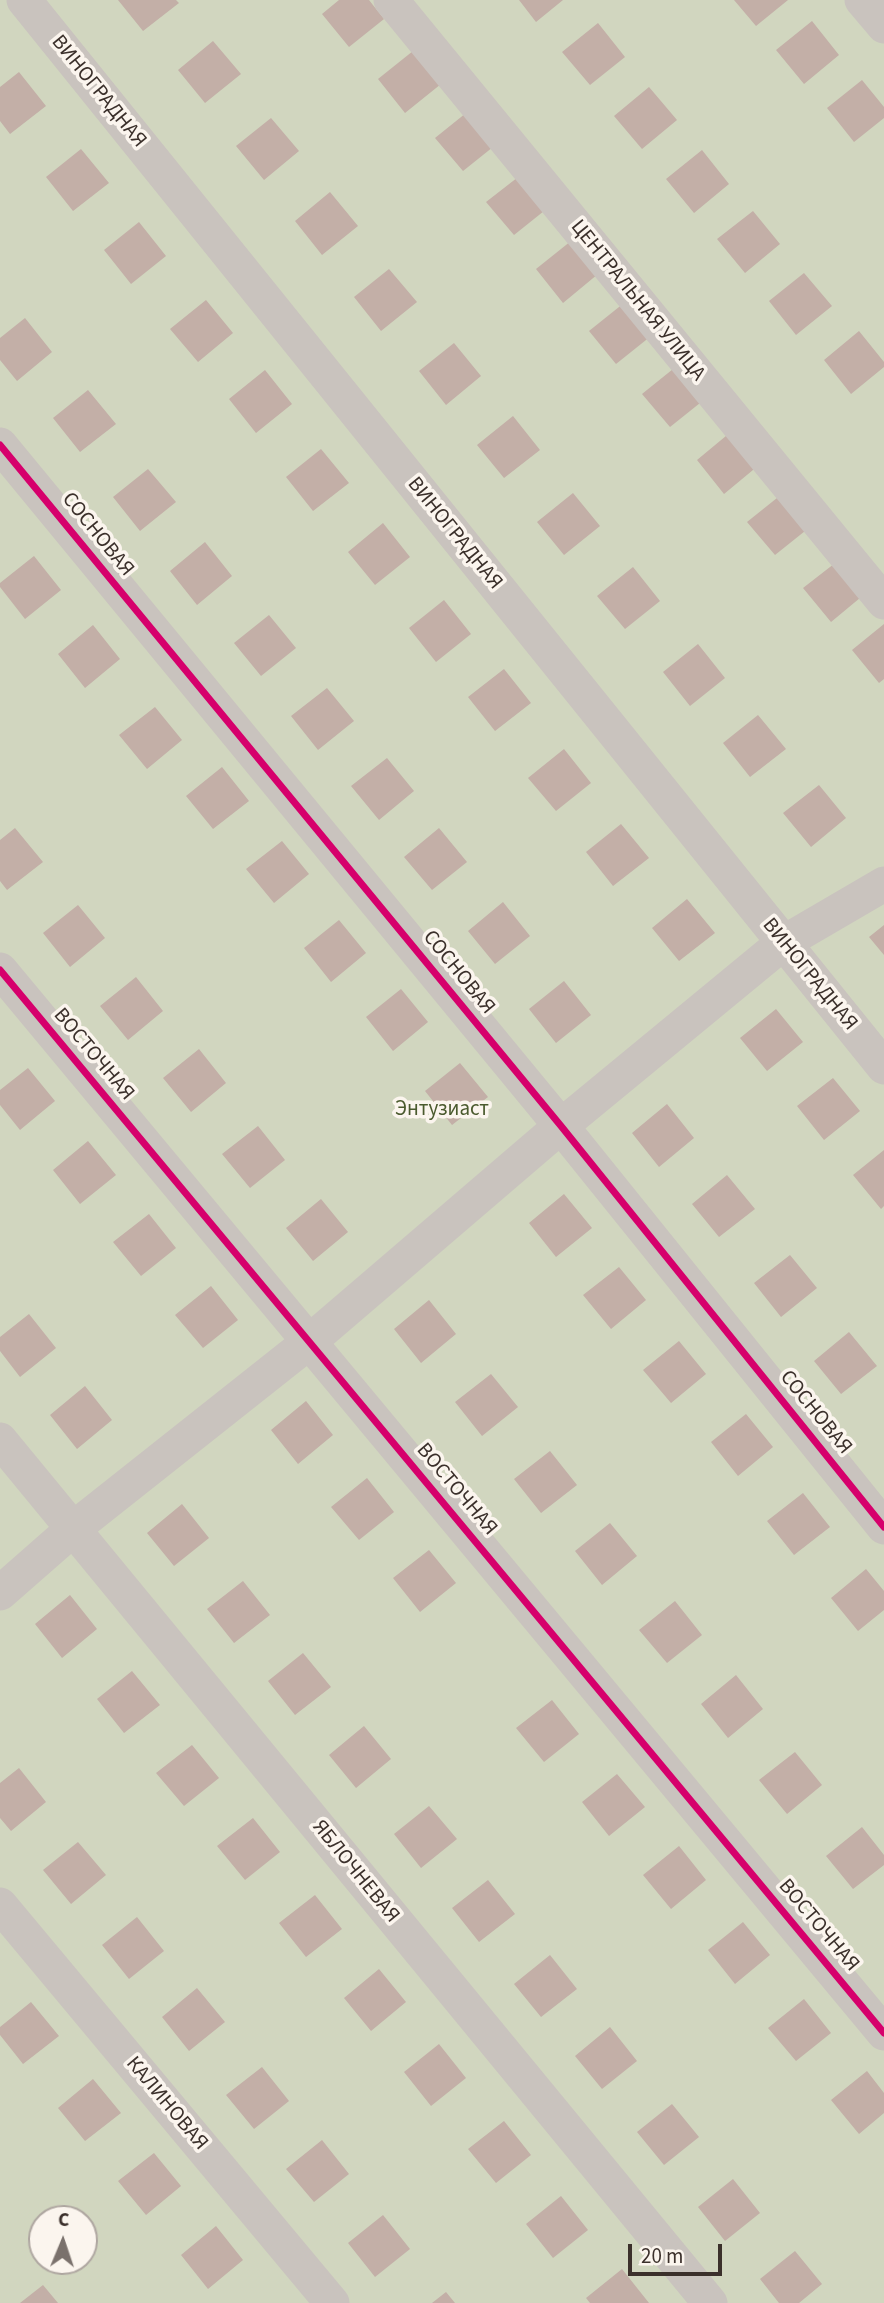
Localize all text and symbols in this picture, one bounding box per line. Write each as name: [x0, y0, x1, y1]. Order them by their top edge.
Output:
street label: ВИНОГРАДНАЯ: [45, 31, 151, 153]
street label: ЦЕНТРАЛЬНАЯ УЛИЦА: [564, 215, 710, 387]
street label: ВИНОГРАДНАЯ: [401, 473, 507, 595]
street label: СОСНОВАЯ: [55, 488, 139, 582]
street label: ВИНОГРАДНАЯ: [756, 914, 862, 1036]
street label: СОСНОВАЯ: [416, 926, 500, 1020]
street label: ВОСТОЧНАЯ: [47, 1004, 139, 1106]
park label: Энтузиаст: [395, 1097, 489, 1123]
street label: СОСНОВАЯ: [773, 1366, 857, 1460]
street label: ВОСТОЧНАЯ: [410, 1439, 502, 1541]
street label: ЯБЛОЧНЕВАЯ: [306, 1816, 404, 1928]
street label: ВОСТОЧНАЯ: [772, 1875, 864, 1977]
street label: КАЛИНОВАЯ: [120, 2052, 212, 2156]
north arrow: [28, 2205, 98, 2275]
text: С: [58, 2207, 70, 2234]
scale bar: [632, 2230, 726, 2274]
text: 20 m: [641, 2241, 683, 2271]

